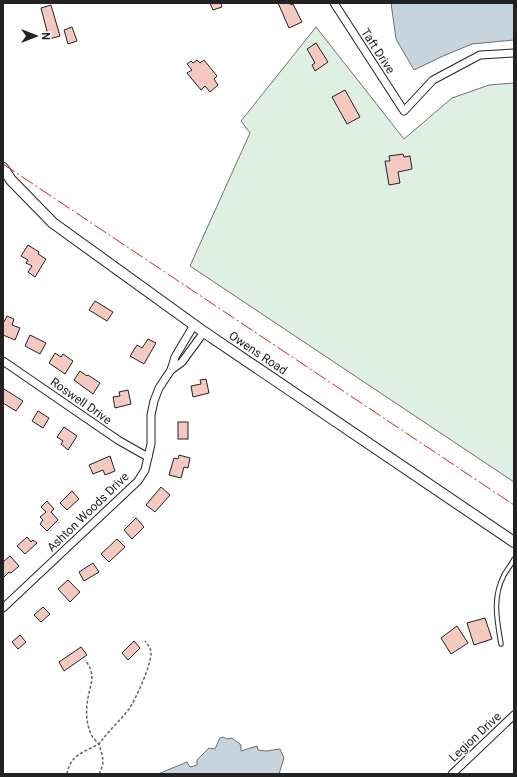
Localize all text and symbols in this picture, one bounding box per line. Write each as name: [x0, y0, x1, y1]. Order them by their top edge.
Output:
north arrow: [16, 16, 56, 56]
street label: Taft Drive: [358, 26, 398, 76]
text: N: [39, 32, 52, 40]
street label: Owens Road: [226, 328, 290, 378]
street label: Roswell Drive: [48, 375, 114, 427]
street label: Ashton Woods Drive: [44, 469, 132, 555]
street label: Legion Drive: [446, 709, 504, 765]

